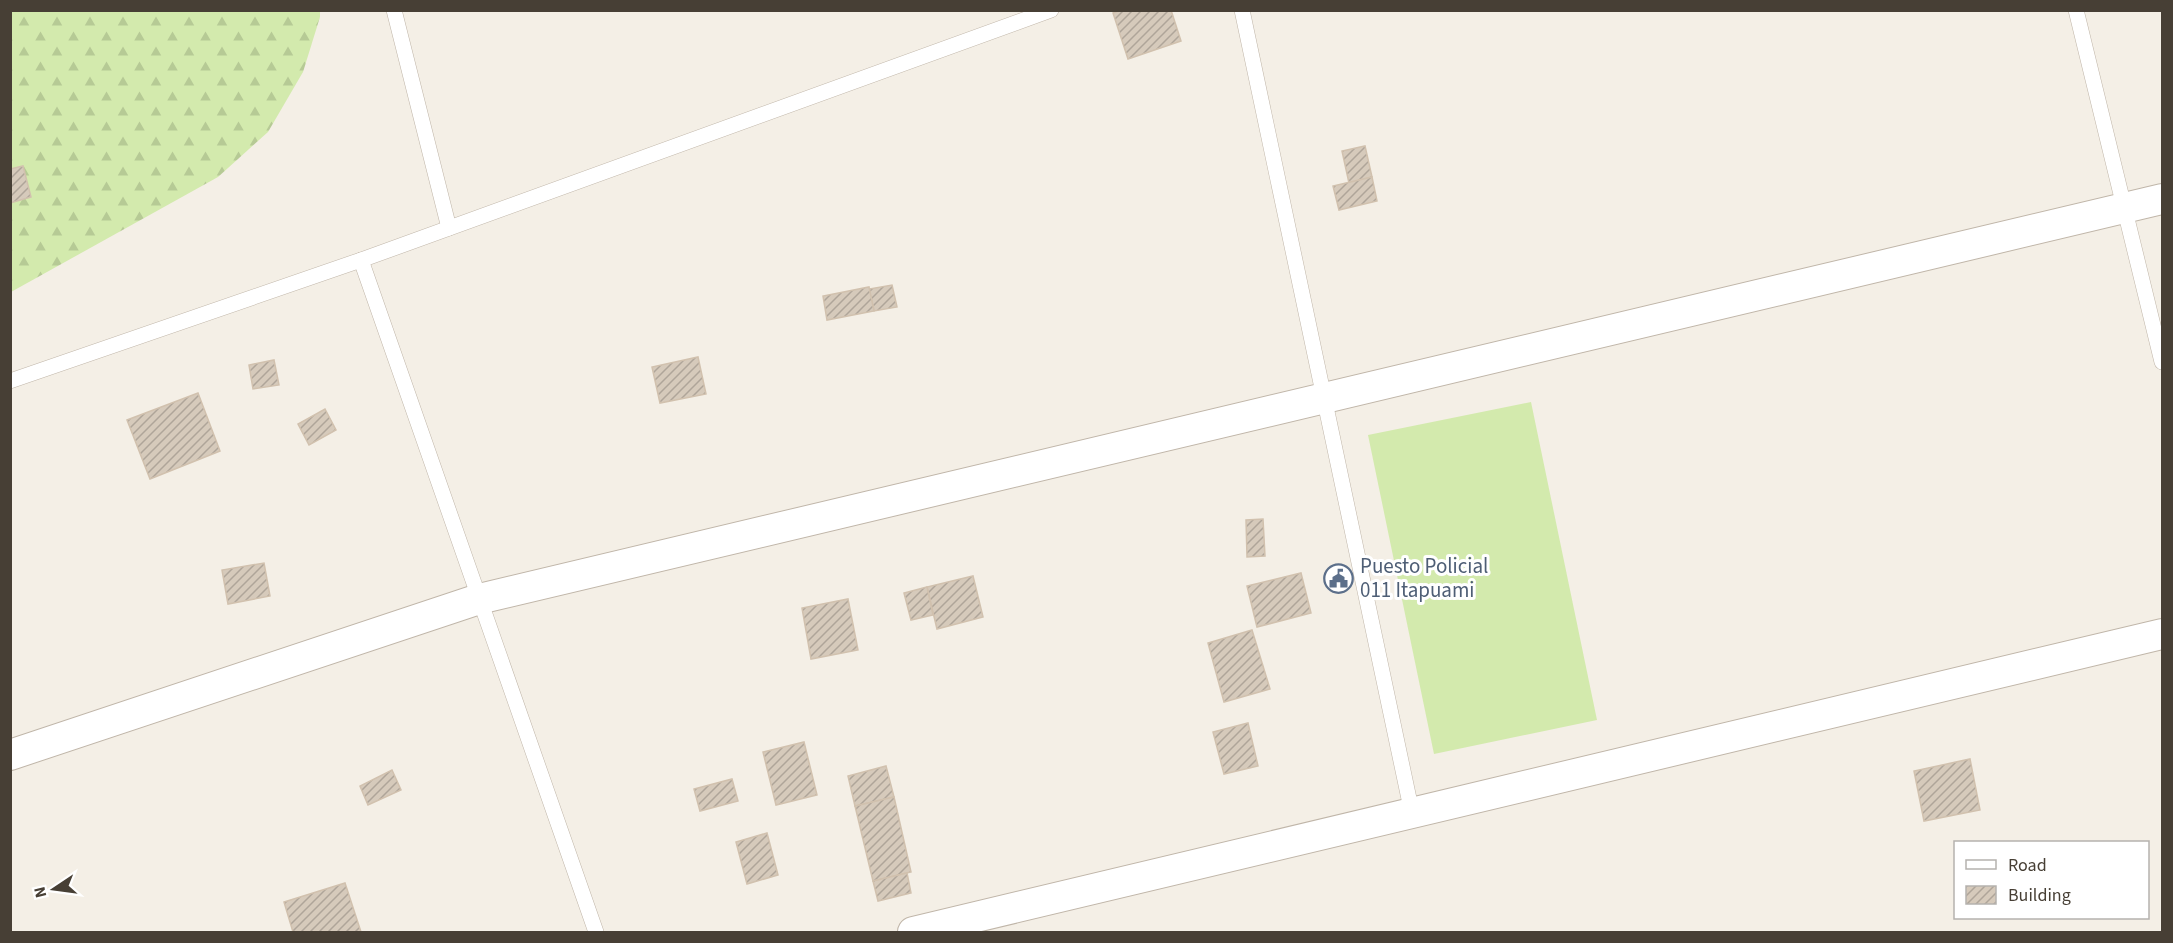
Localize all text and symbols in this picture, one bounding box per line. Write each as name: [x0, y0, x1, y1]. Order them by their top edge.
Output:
place label: Puesto Policial 011 Itapuami: [1360, 551, 1488, 605]
public building icon: Puesto Policial 011 Itapuami: [1323, 562, 1355, 594]
legend: [1954, 841, 2149, 919]
text: Road: [2008, 853, 2047, 878]
north arrow: [24, 859, 84, 919]
text: Building: [2008, 883, 2071, 908]
text: N: [28, 884, 52, 900]

